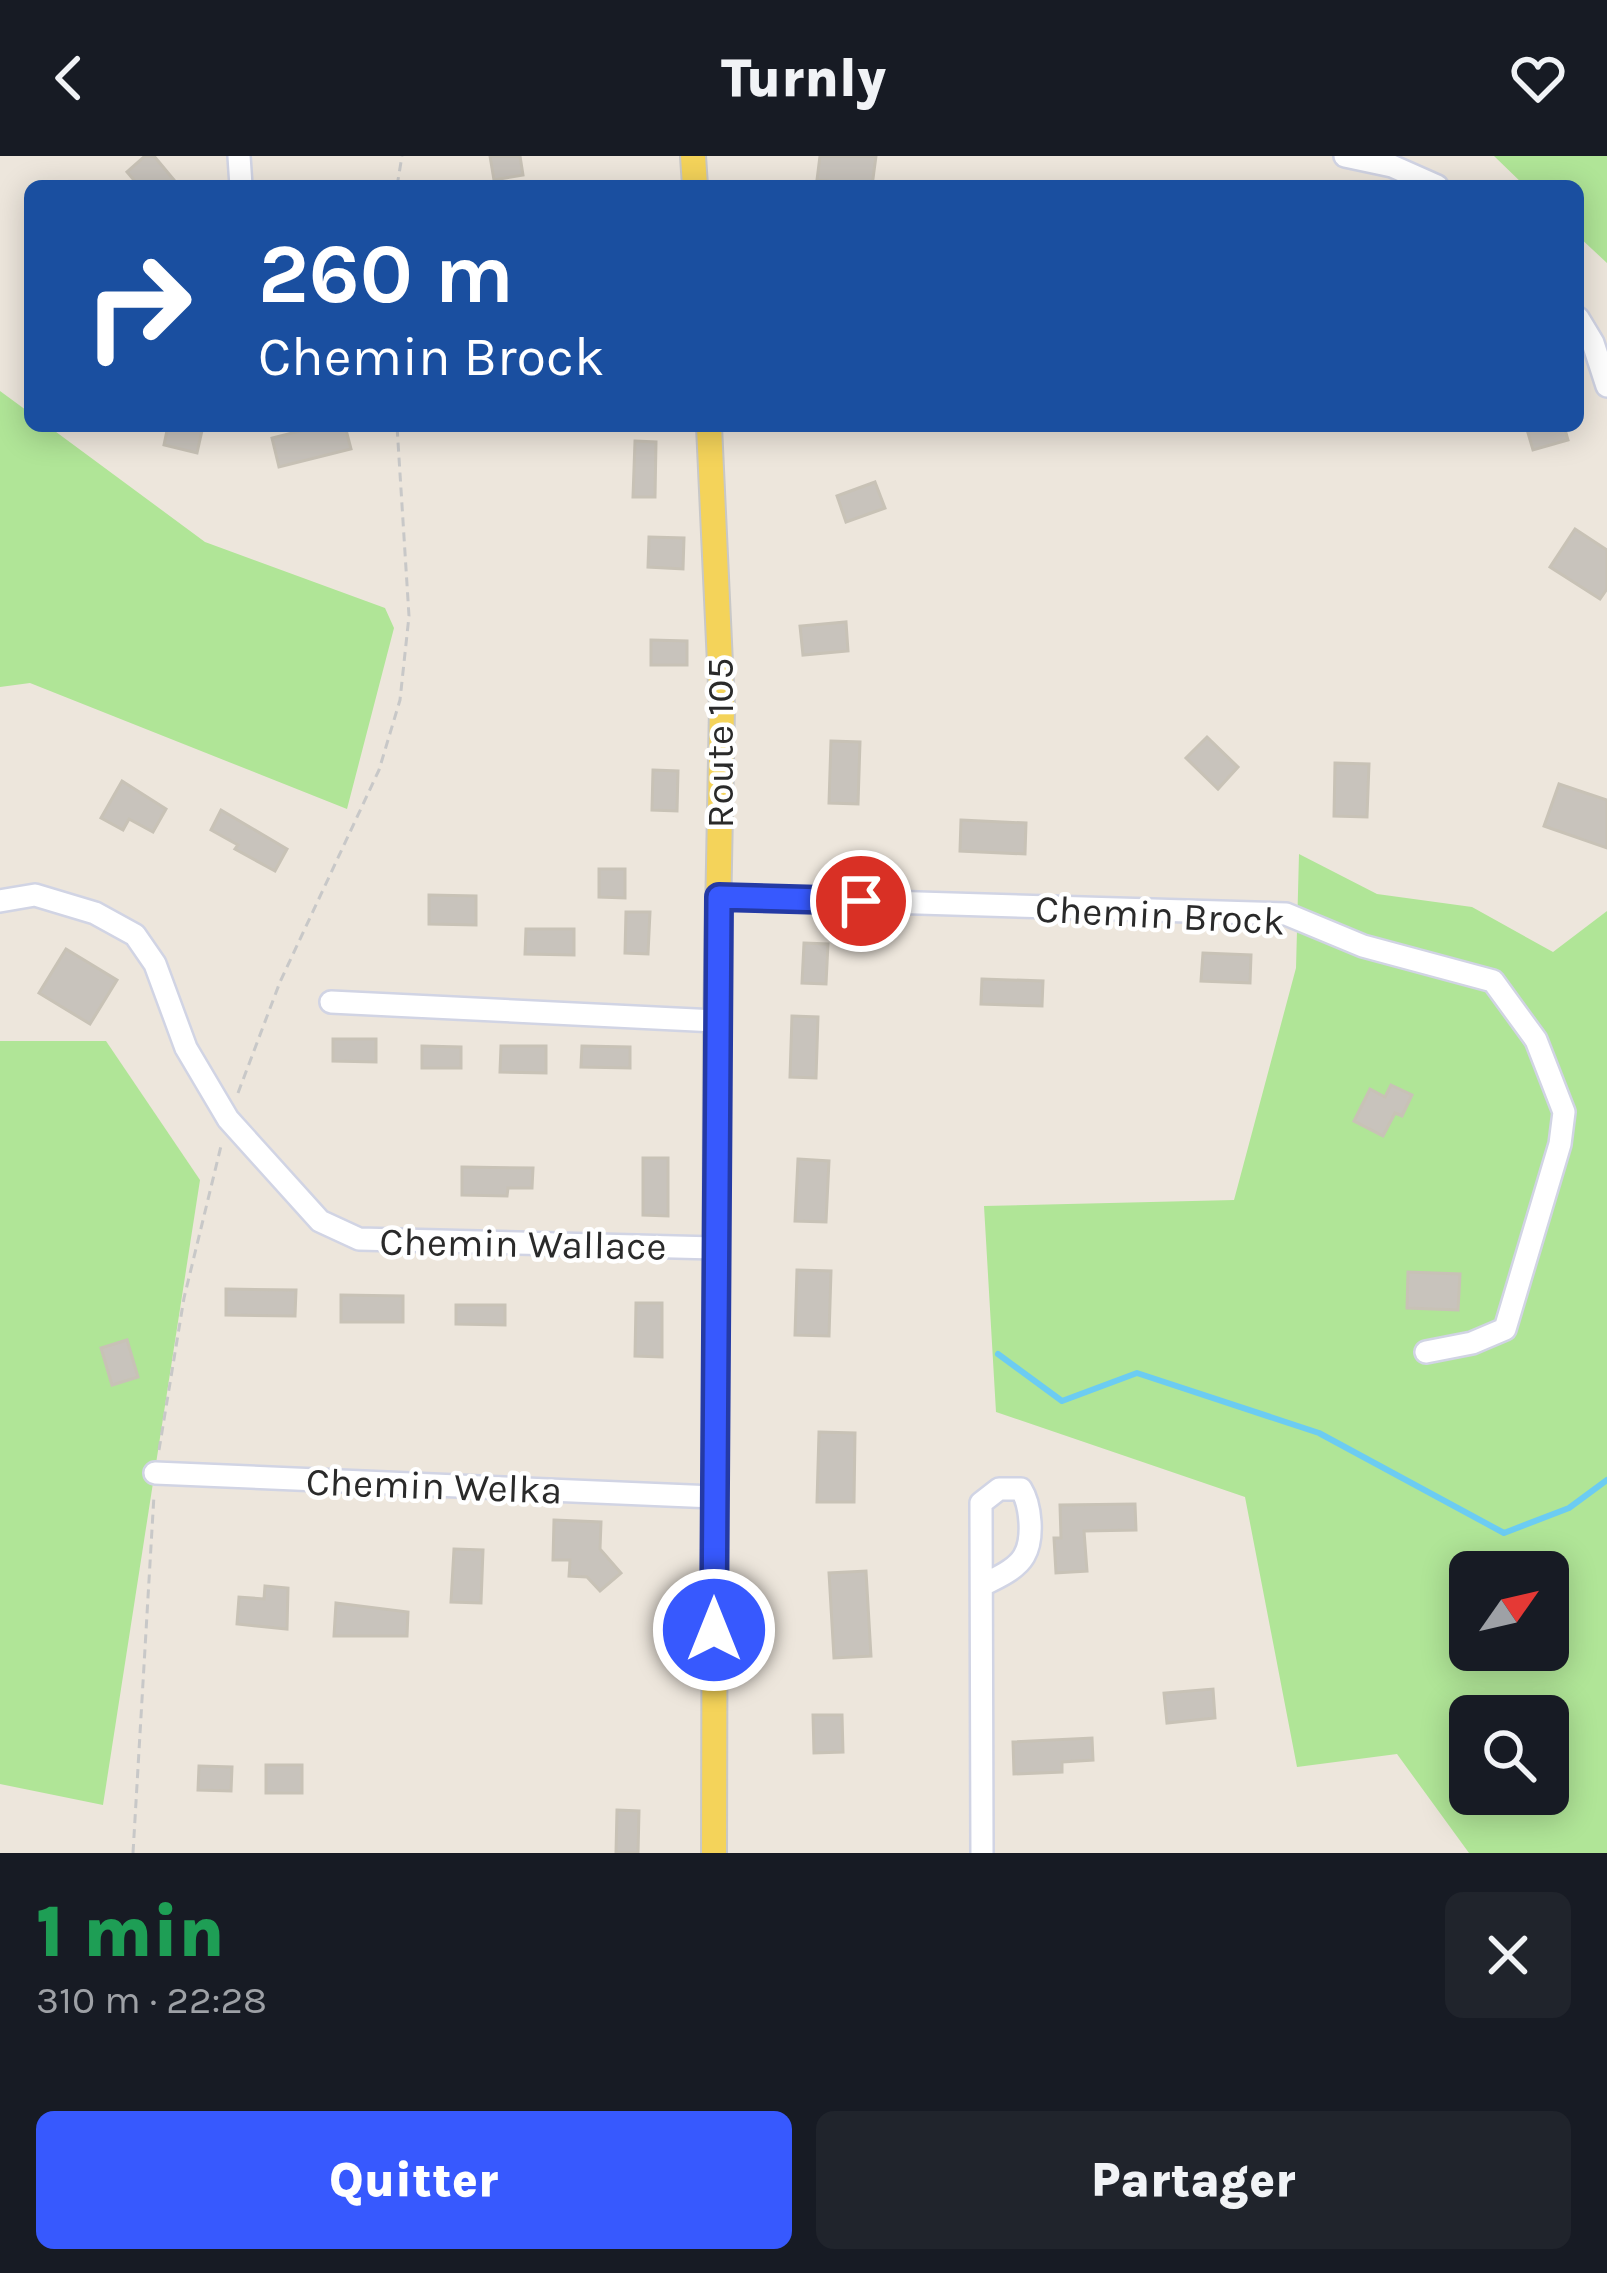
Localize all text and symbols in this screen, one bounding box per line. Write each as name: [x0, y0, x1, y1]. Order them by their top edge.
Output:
icon: back: [36, 45, 102, 111]
icon: heart: [1505, 45, 1571, 111]
text: Turnly: [721, 46, 886, 110]
text: 260 m: [258, 225, 514, 323]
icon: right: [60, 228, 216, 384]
text: Chemin Brock: [258, 325, 604, 389]
street label: Route 105: [697, 658, 743, 828]
pin: [810, 850, 912, 952]
icon: arrive: [828, 868, 894, 934]
street label: Chemin Brock: [1034, 885, 1286, 945]
street label: Chemin Wallace: [379, 1218, 667, 1270]
street label: Chemin Welka: [305, 1459, 563, 1513]
north arrow: [1449, 1551, 1569, 1671]
map controls: [1449, 1551, 1569, 1815]
position arrow: [651, 1567, 777, 1693]
button: search: [1449, 1695, 1569, 1815]
text: 1 min: [36, 1890, 225, 1974]
button: close: [1445, 1892, 1571, 2018]
text: 310 m · 22:28: [36, 1977, 267, 2023]
button: Quitter: [36, 2111, 792, 2249]
button: Partager: [816, 2111, 1571, 2249]

